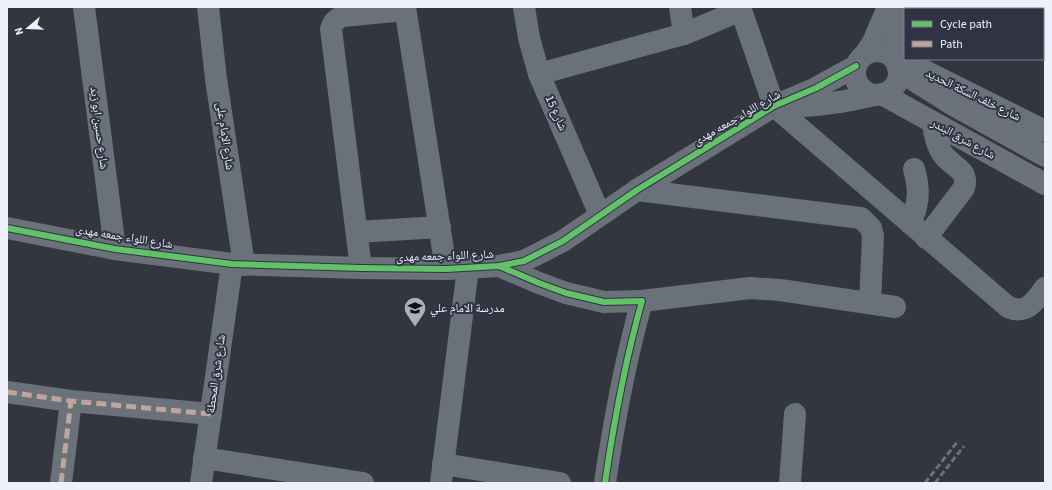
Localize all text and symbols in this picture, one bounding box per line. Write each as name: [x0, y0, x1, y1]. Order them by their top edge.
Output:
north arrow: [8, 8, 48, 48]
legend: [904, 8, 1044, 60]
text: Cycle path: [940, 16, 992, 33]
text: N: [11, 25, 27, 37]
text: Path: [940, 36, 963, 53]
street label: شارع خلف السكة الحديد: [923, 65, 1023, 125]
street label: شارع حسين ابو زيد: [85, 86, 113, 170]
street label: شارع اللواء جمعه مهدى: [690, 86, 784, 150]
street label: شارع 15: [541, 93, 571, 134]
street label: شارع الإمام على: [212, 101, 238, 171]
street label: شارع شرق البندر: [927, 114, 998, 164]
street label: شارع اللواء جمعه مهدى: [74, 221, 174, 253]
street label: شارع اللواء جمعه مهدى: [396, 246, 494, 266]
school or university icon: مدرسة الامام علي: [402, 295, 428, 328]
place label: مدرسة الامام علي: [430, 300, 505, 318]
street label: شارع شرق المحطة: [202, 333, 230, 415]

